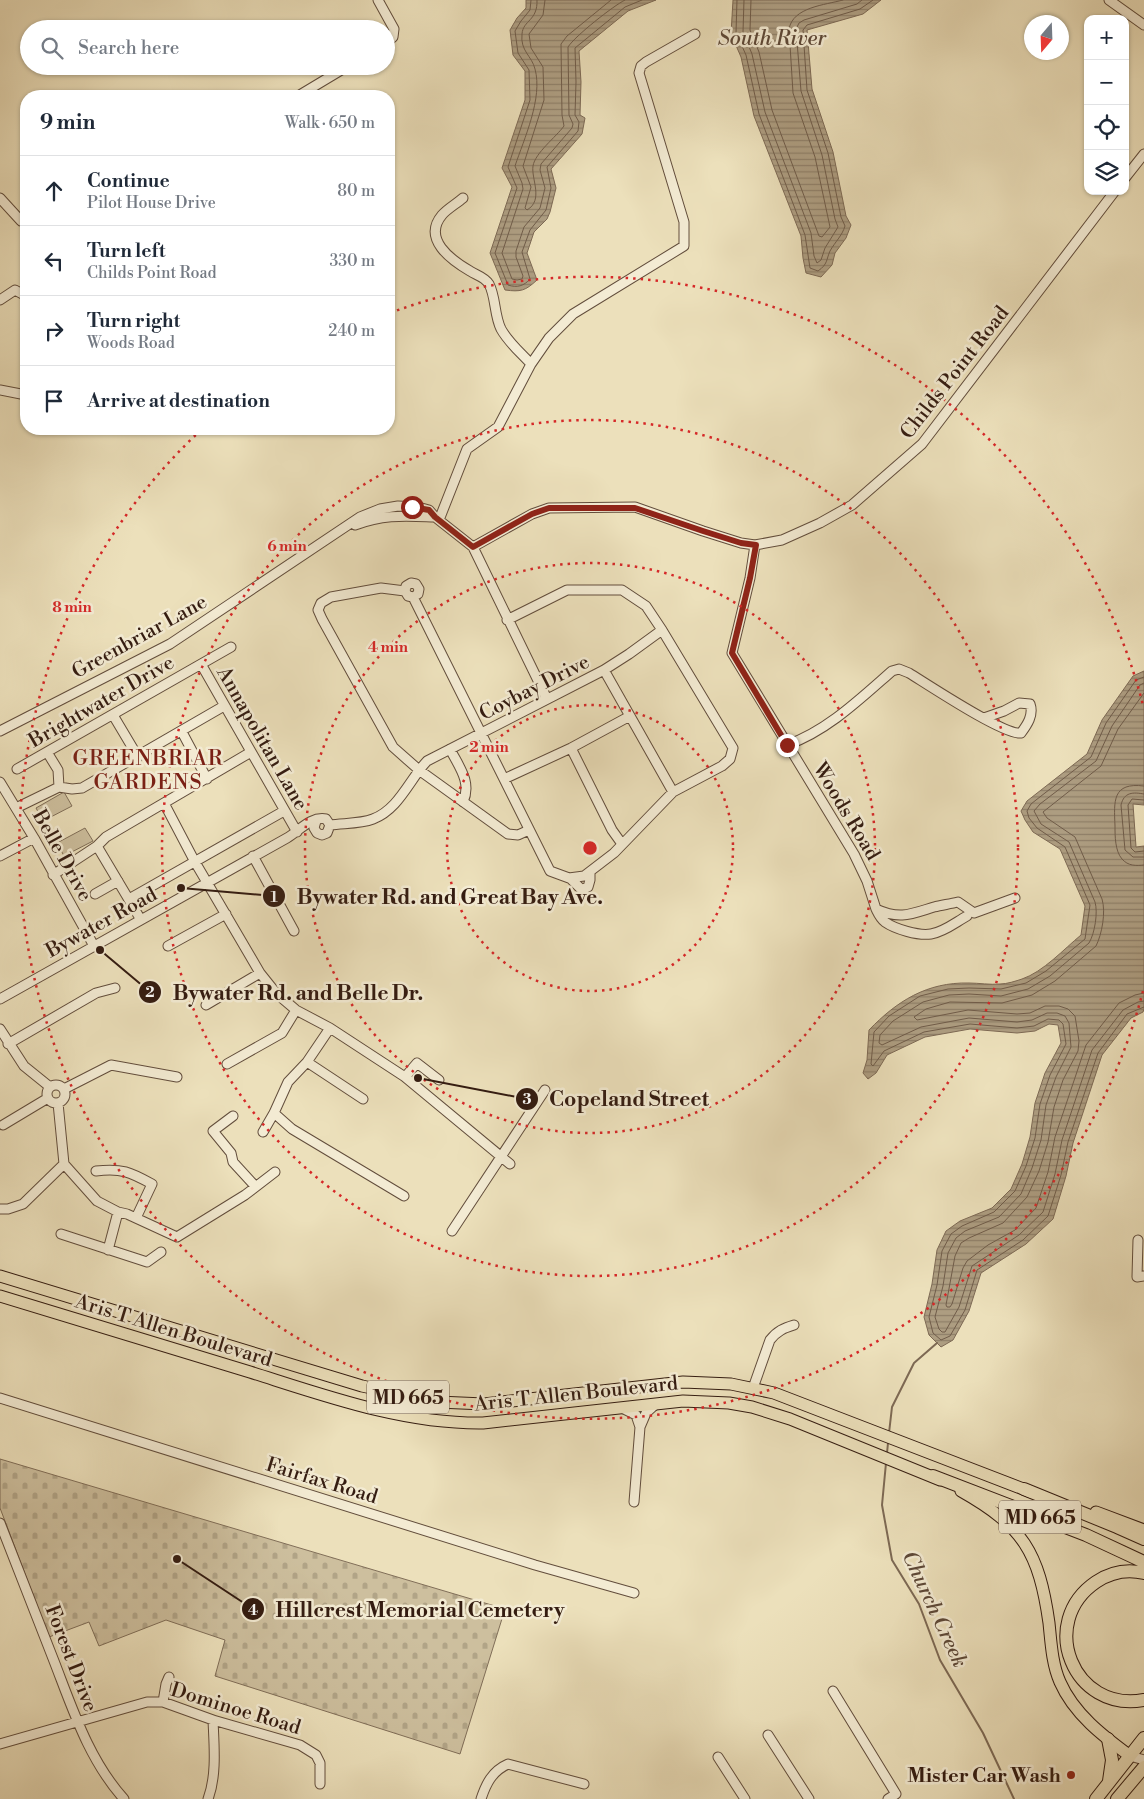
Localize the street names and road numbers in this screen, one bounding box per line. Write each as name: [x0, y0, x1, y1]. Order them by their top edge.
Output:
street label: Childs Point Road: [895, 301, 1015, 444]
street label: Greenbriar Lane: [68, 590, 212, 685]
street label: Coybay Drive: [475, 650, 594, 727]
street label: Brightwater Drive: [24, 651, 179, 755]
street label: Annapolitan Lane: [210, 662, 313, 815]
street label: Woods Road: [806, 757, 885, 866]
street label: Belle Drive: [26, 805, 97, 906]
street label: Bywater Road: [41, 882, 162, 965]
street label: Aris T Allen Boulevard: [71, 1289, 276, 1373]
street label: Aris T Allen Boulevard: [472, 1371, 680, 1418]
road number: MD 665: [367, 1380, 449, 1414]
street label: Fairfax Road: [263, 1453, 381, 1510]
road number: MD 665: [999, 1500, 1081, 1534]
street label: Forest Drive: [39, 1602, 102, 1716]
street label: Dominoe Road: [168, 1678, 304, 1741]

